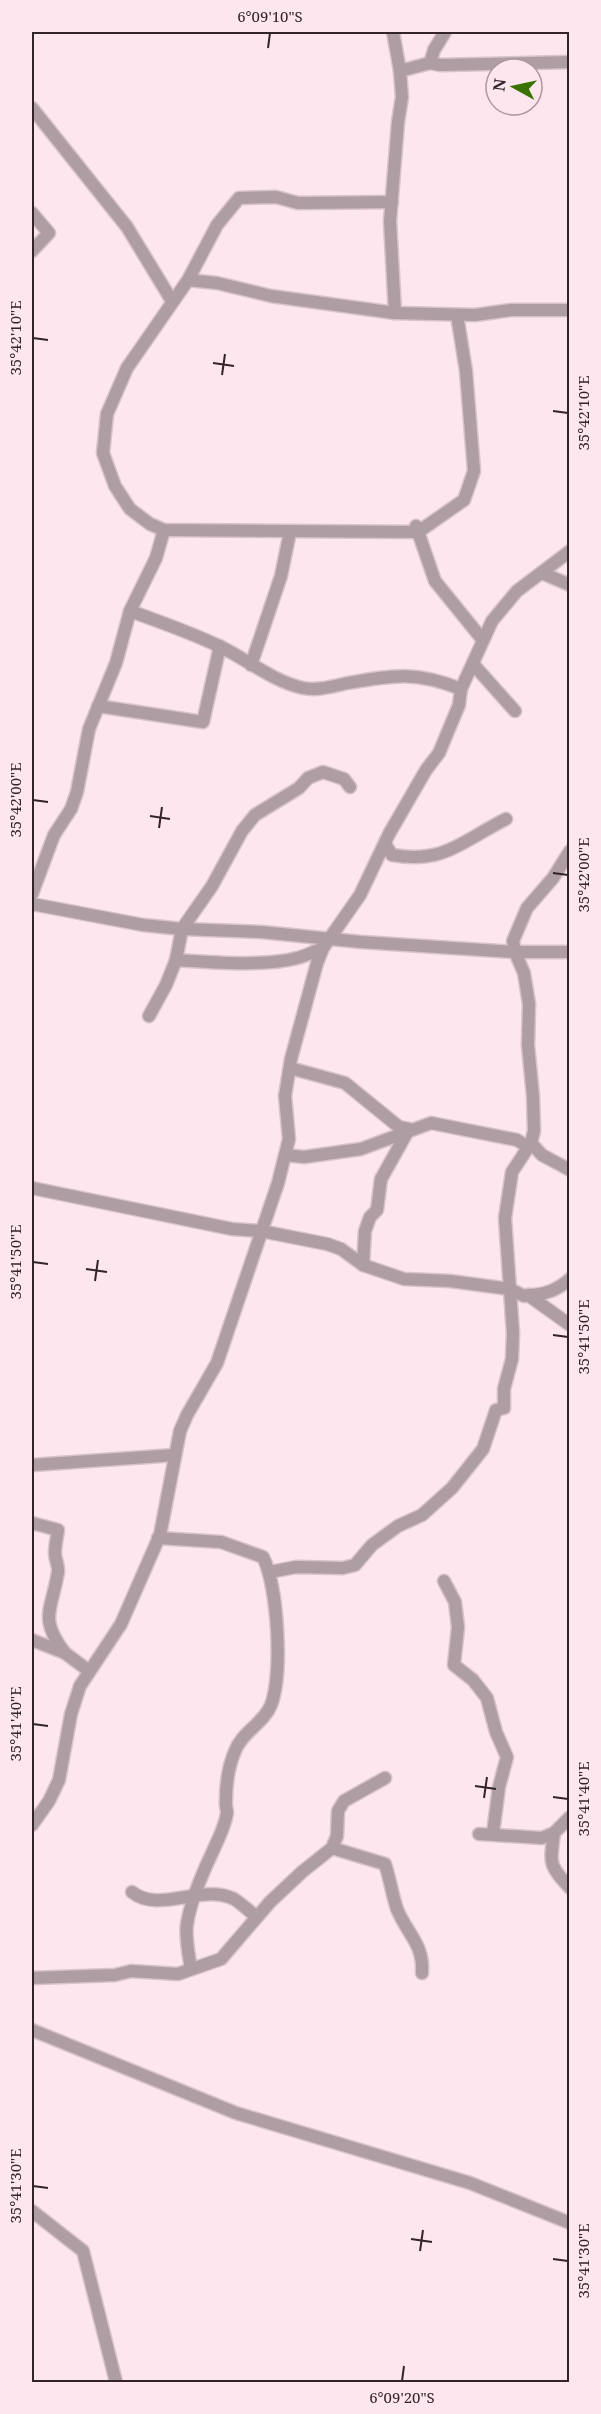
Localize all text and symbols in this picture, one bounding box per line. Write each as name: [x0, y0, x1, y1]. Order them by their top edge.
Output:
text: 6°09'10"S: [237, 6, 303, 26]
north arrow: [484, 57, 544, 117]
text: N: [487, 77, 511, 93]
text: 35°42'10"E: [5, 300, 25, 376]
text: 35°42'10"E: [573, 375, 593, 451]
text: 35°42'00"E: [5, 762, 25, 838]
text: 35°42'00"E: [573, 837, 593, 913]
text: 35°41'50"E: [5, 1224, 25, 1300]
text: 35°41'50"E: [573, 1299, 593, 1375]
text: 35°41'40"E: [5, 1686, 25, 1762]
text: 35°41'40"E: [573, 1761, 593, 1837]
text: 35°41'30"E: [5, 2148, 25, 2224]
text: 35°41'30"E: [573, 2223, 593, 2299]
text: 6°09'20"S: [369, 2387, 435, 2407]

